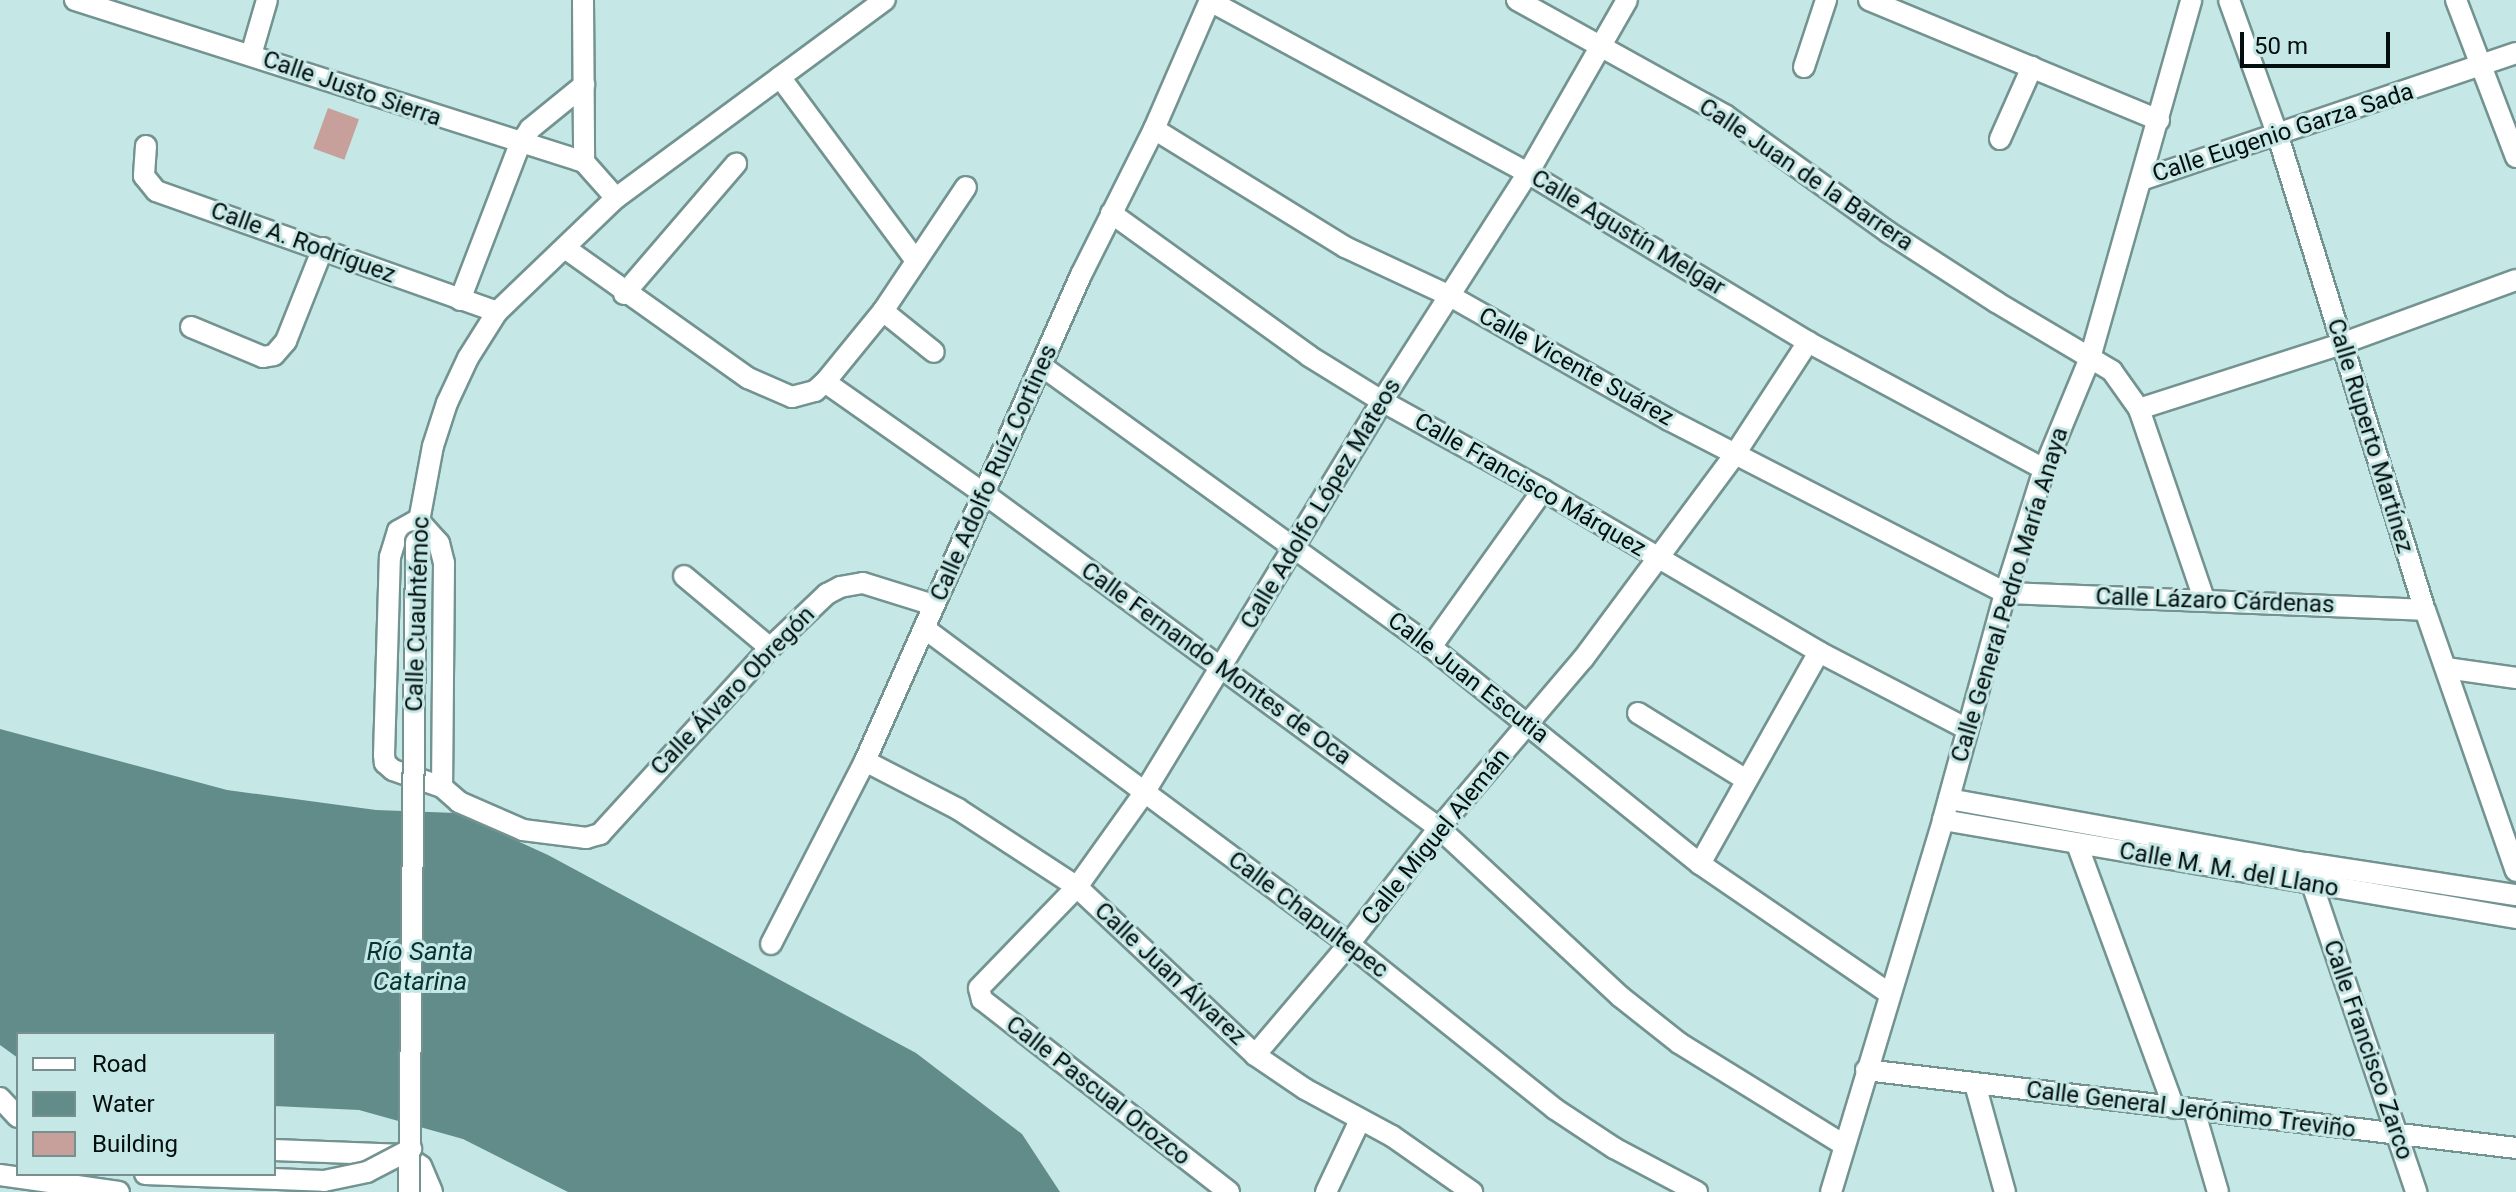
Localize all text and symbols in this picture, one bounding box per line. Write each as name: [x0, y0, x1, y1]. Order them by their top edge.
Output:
scale bar: [2244, 16, 2394, 66]
text: 50 m: [2254, 32, 2308, 60]
street label: Calle Justo Sierra: [259, 45, 445, 133]
street label: Calle Eugenio Garza Sada: [2149, 77, 2417, 189]
street label: Calle Juan de la Barrera: [1693, 93, 1919, 257]
street label: Calle Agustín Melgar: [1526, 164, 1730, 302]
street label: Calle A. Rodríguez: [207, 196, 399, 290]
street label: Calle Vicente Suárez: [1474, 301, 1678, 433]
street label: Calle Ruperto Martínez: [2321, 315, 2419, 557]
street label: Calle Adolfo Ruíz Cortines: [924, 340, 1064, 606]
street label: Calle Adolfo López Mateos: [1235, 374, 1407, 634]
street label: Calle Francisco Márquez: [1409, 407, 1651, 563]
street label: Calle General Pedro María Anaya: [1945, 424, 2075, 766]
street label: Calle Cuauhtémoc: [400, 516, 436, 712]
street label: Calle Fernando Montes de Oca: [1075, 556, 1357, 772]
street label: Calle Lázaro Cárdenas: [2095, 582, 2335, 620]
street label: Calle Álvaro Obregón: [645, 601, 821, 781]
street label: Calle Juan Escutia: [1382, 606, 1554, 750]
street label: Calle Miguel Alemán: [1356, 743, 1516, 931]
street label: Calle M. M. del Llano: [2117, 837, 2341, 903]
street label: Calle Chapultepec: [1222, 845, 1394, 985]
street label: Calle Juan Álvarez: [1088, 897, 1252, 1051]
water label: Río Santa Catarina: [366, 936, 474, 998]
street label: Calle Francisco Zarco: [2317, 936, 2419, 1164]
street label: Calle Pascual Orozco: [1000, 1010, 1196, 1172]
legend: [16, 1032, 276, 1176]
text: Road: [92, 1050, 147, 1078]
street label: Calle General Jerónimo Treviño: [2024, 1075, 2358, 1145]
text: Water: [92, 1090, 155, 1118]
text: Building: [92, 1130, 178, 1158]

